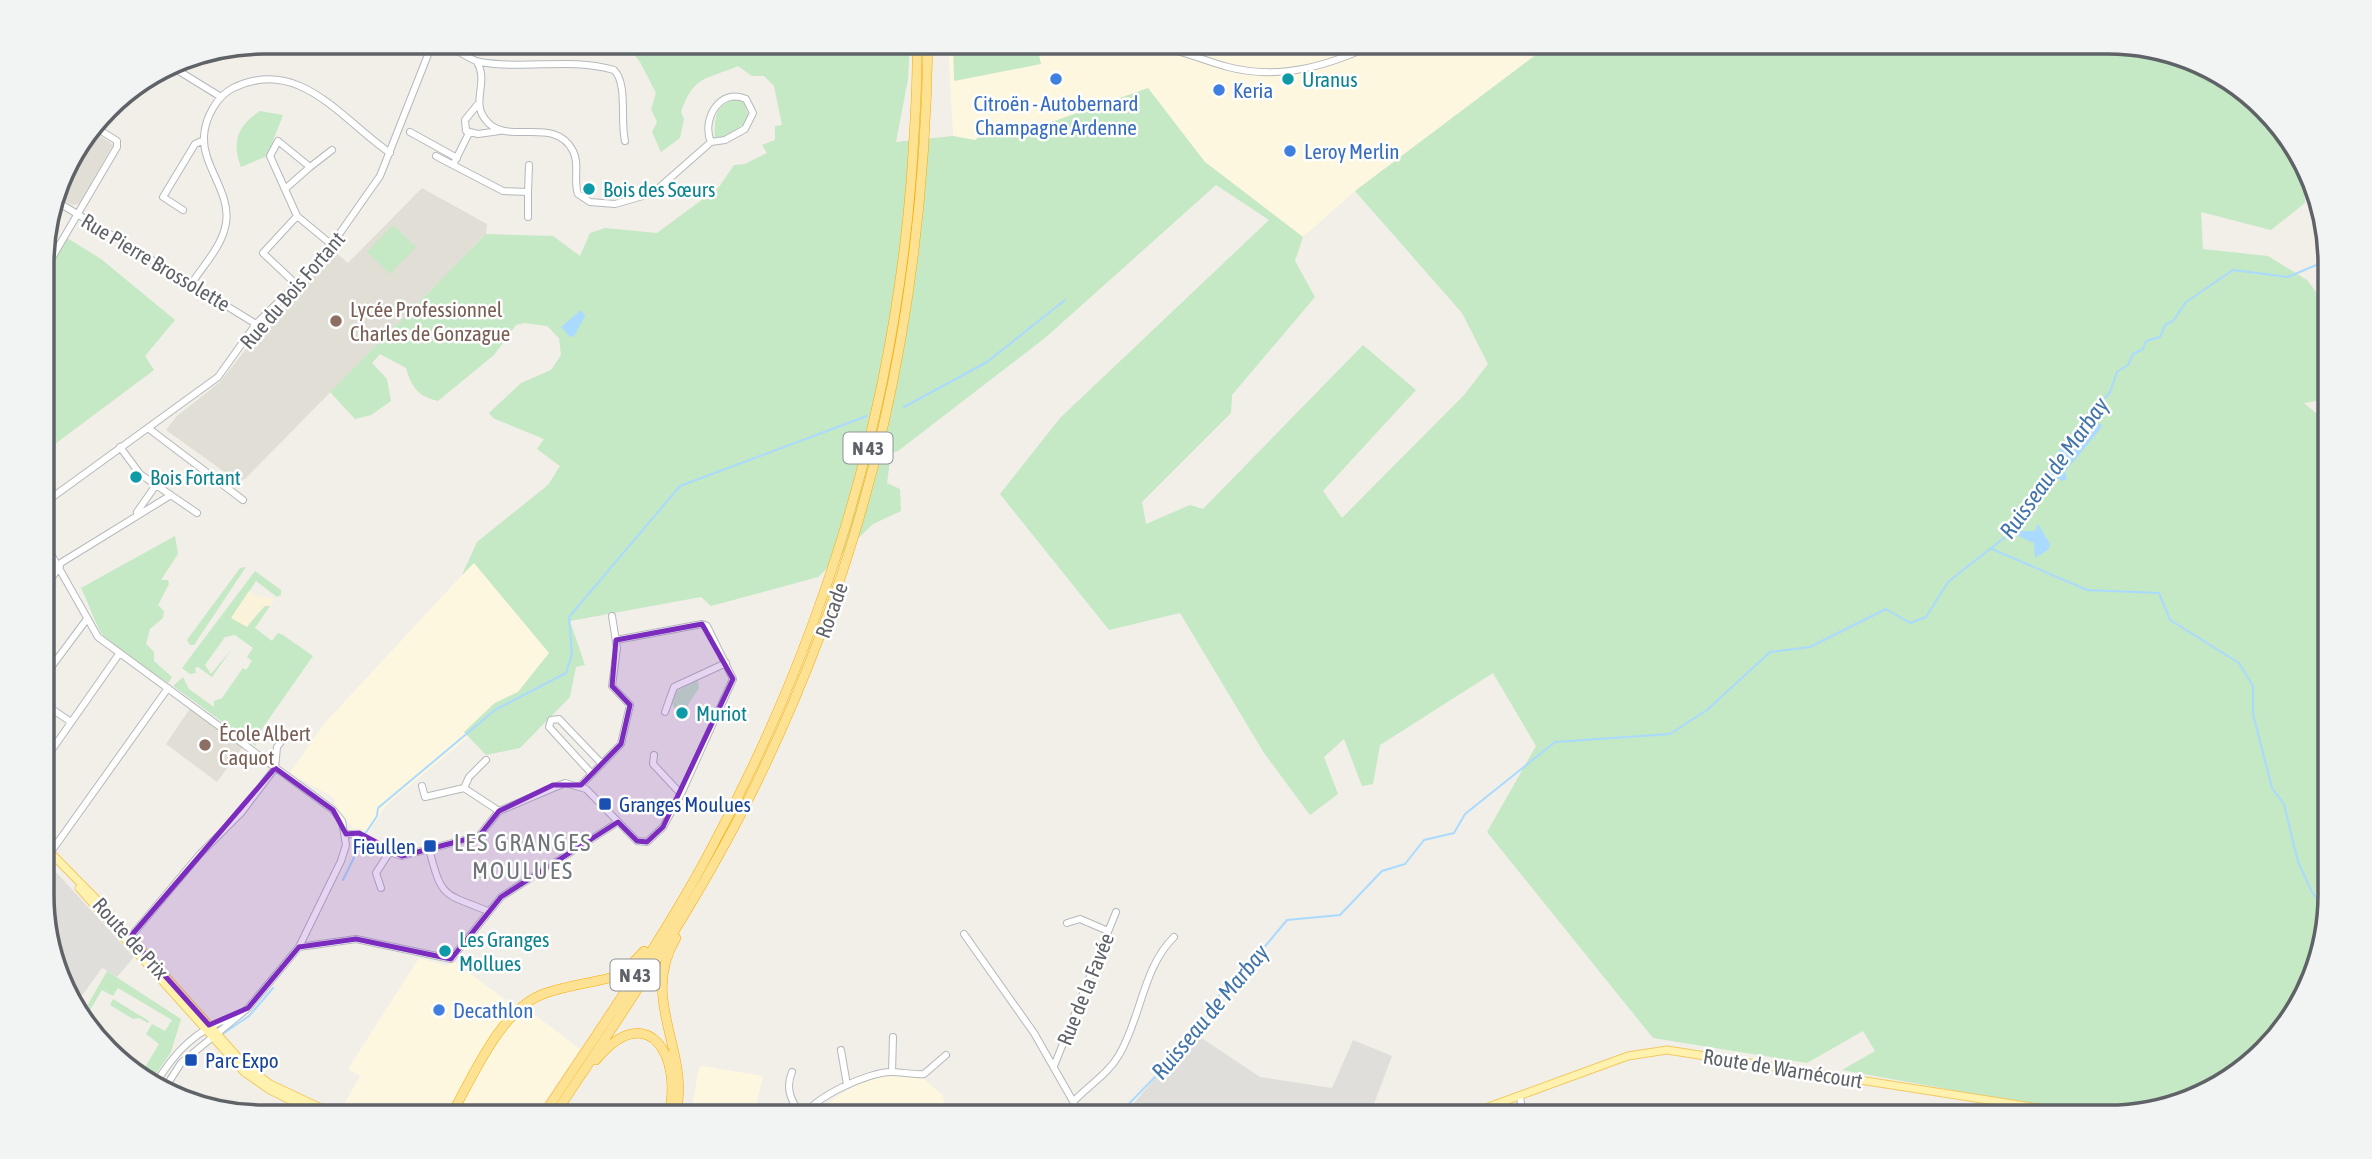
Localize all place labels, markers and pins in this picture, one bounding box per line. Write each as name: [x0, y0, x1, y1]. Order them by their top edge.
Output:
place label: Uranus: [1302, 67, 1358, 91]
marker: Citroën - Autobernard Champagne Ardenne: [1048, 71, 1064, 87]
marker: Uranus: [1280, 71, 1296, 87]
place label: Keria: [1233, 78, 1273, 102]
marker: Keria: [1211, 82, 1227, 98]
place label: Citroën - Autobernard Champagne Ardenne: [973, 91, 1139, 139]
place label: Leroy Merlin: [1304, 139, 1399, 163]
marker: Leroy Merlin: [1282, 143, 1298, 159]
place label: Bois des Sœurs: [603, 177, 715, 201]
marker: Bois des Sœurs: [581, 181, 597, 197]
place label: Lycée Professionnel Charles de Gonzague: [350, 297, 510, 345]
marker: Lycée Professionnel Charles de Gonzague: [328, 313, 344, 329]
place label: Bois Fortant: [150, 465, 241, 489]
marker: Bois Fortant: [128, 469, 144, 485]
place label: Muriot: [696, 701, 747, 725]
marker: Muriot: [674, 705, 690, 721]
place label: École Albert Caquot: [219, 721, 311, 769]
marker: École Albert Caquot: [197, 737, 213, 753]
place label: Granges Moulues: [619, 792, 751, 816]
marker: Granges Moulues: [597, 796, 613, 812]
place label: Fieullen: [352, 834, 416, 858]
marker: Fieullen: [422, 838, 438, 854]
place label: Les Granges Mollues: [459, 927, 549, 975]
marker: Les Granges Mollues: [437, 943, 453, 959]
place label: Decathlon: [453, 998, 533, 1022]
marker: Decathlon: [431, 1002, 447, 1018]
place label: Parc Expo: [205, 1048, 279, 1072]
marker: Parc Expo: [183, 1052, 199, 1068]

